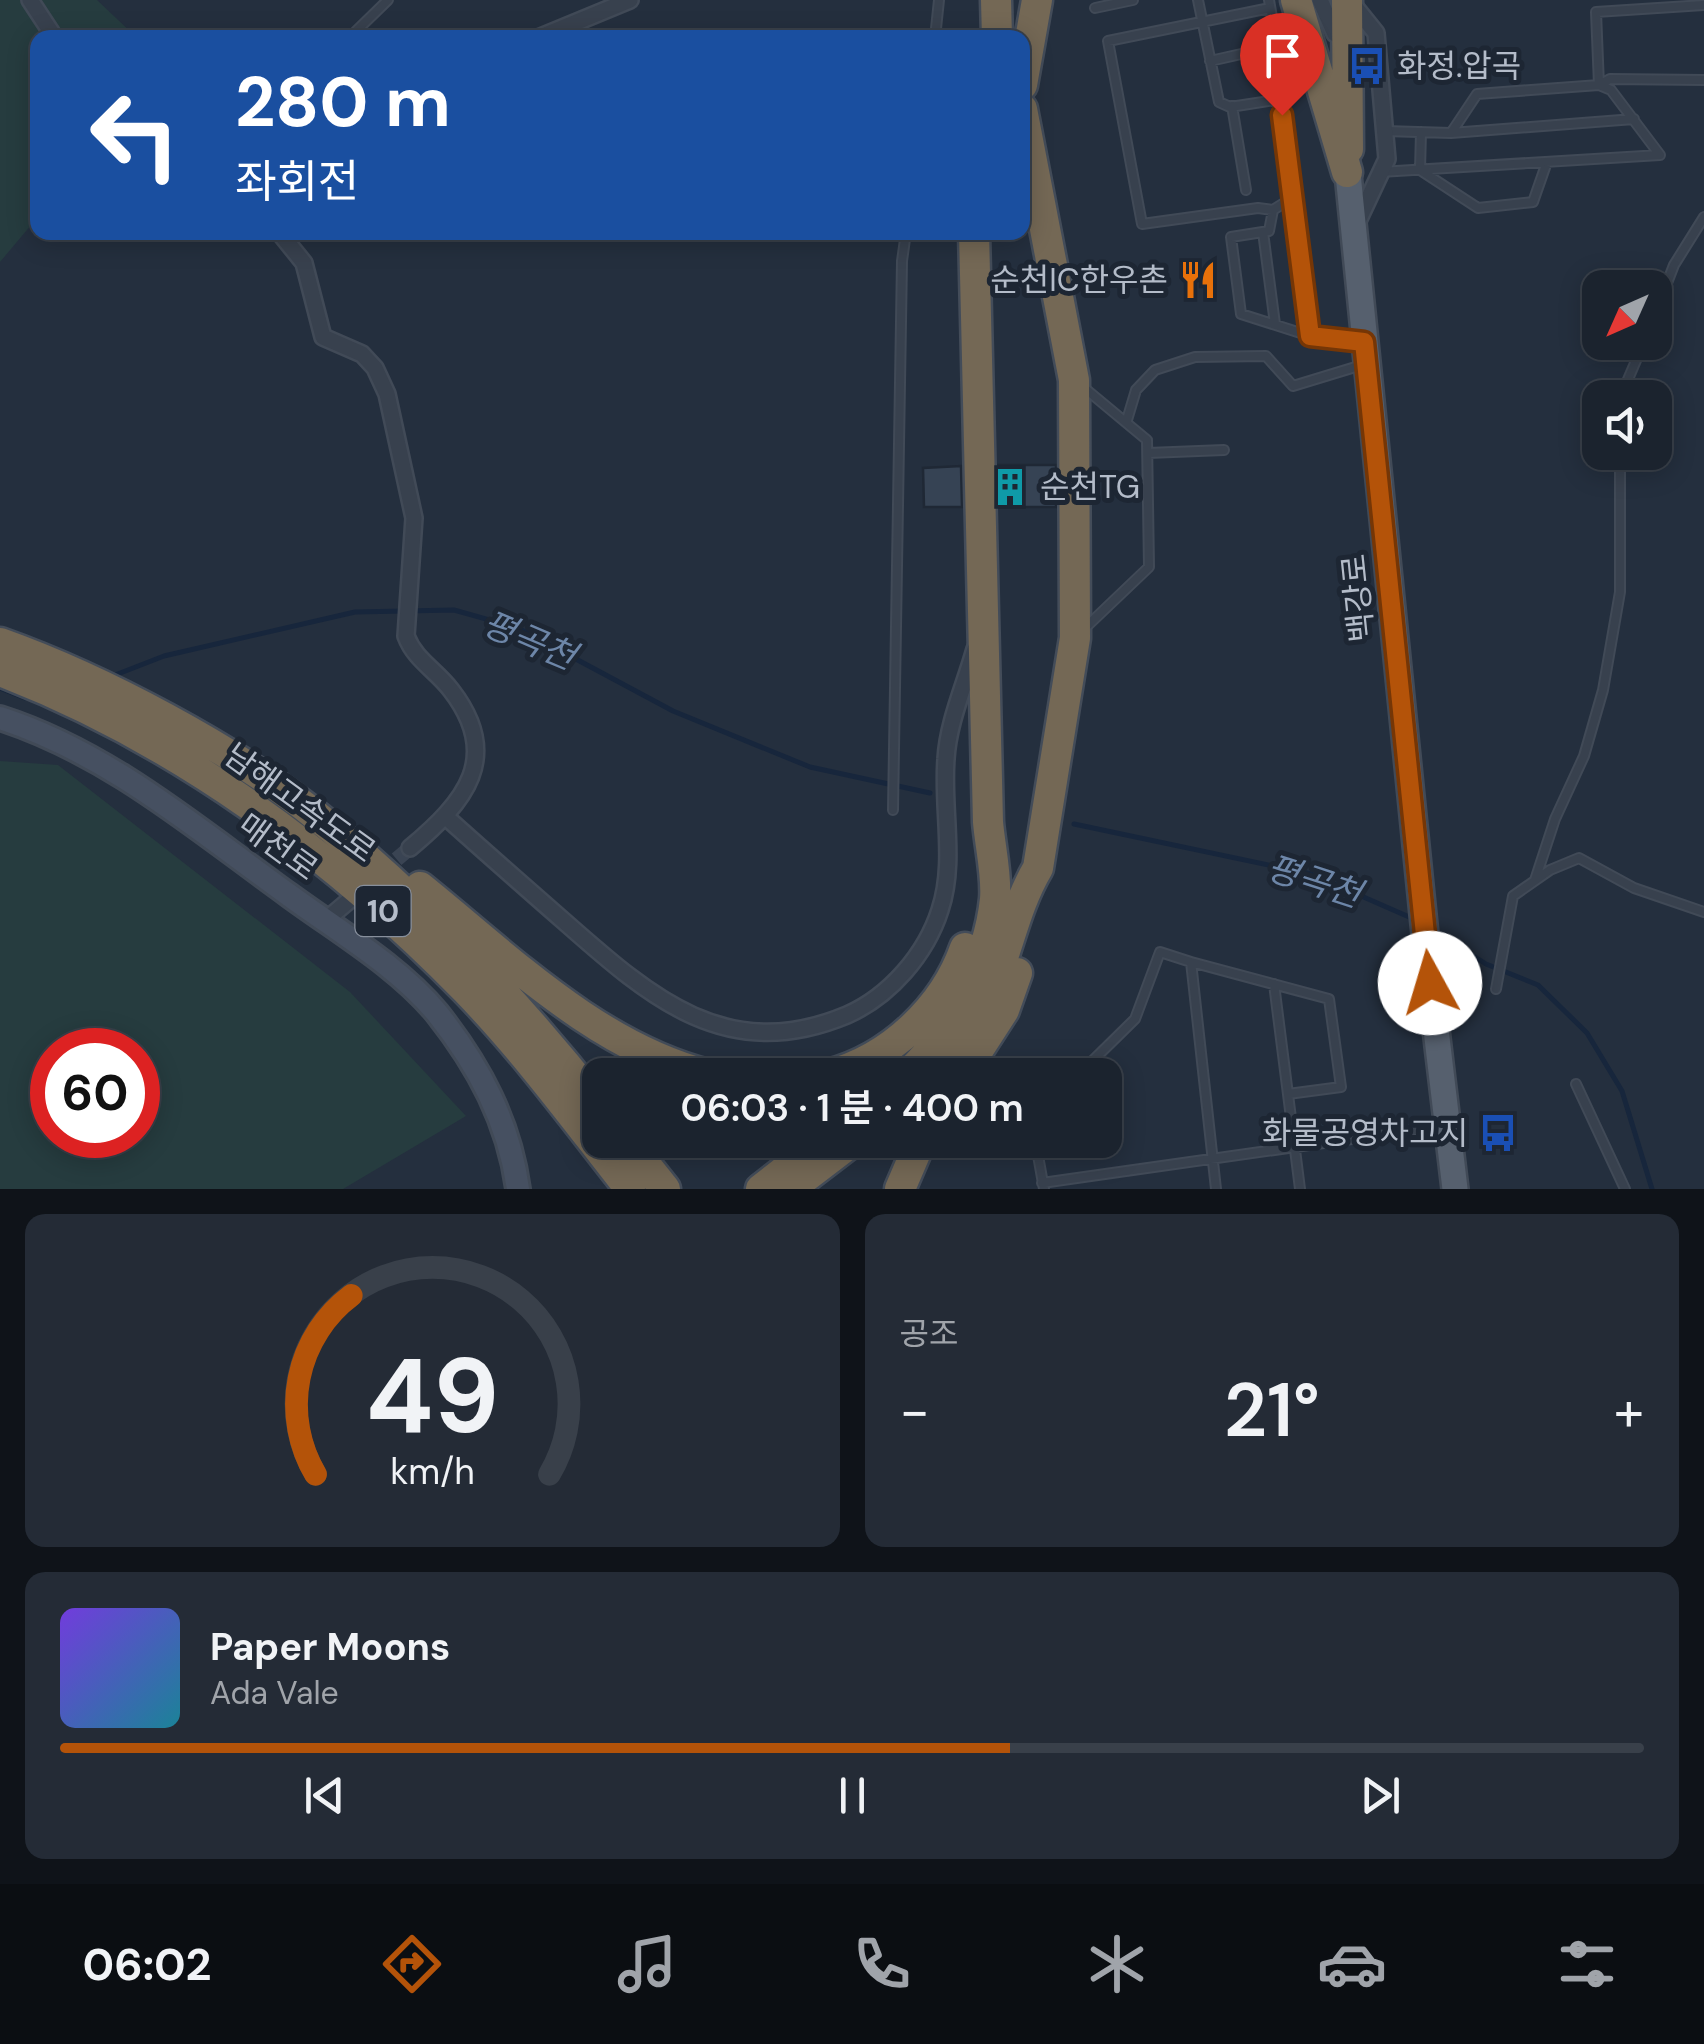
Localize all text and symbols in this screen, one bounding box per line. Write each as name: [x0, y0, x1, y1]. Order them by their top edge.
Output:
pin: [1240, 13, 1325, 116]
icon: arrive: [1255, 28, 1310, 83]
bus stop icon: 화정.압곡: [1346, 45, 1388, 87]
place label: 화정.압곡: [1397, 45, 1521, 87]
text: 280 m: [235, 57, 451, 148]
icon: left: [70, 70, 200, 200]
text: 좌회전: [235, 152, 359, 211]
place label: 순천IC한우촌: [990, 259, 1168, 301]
restaurant icon: 순천IC한우촌: [1177, 259, 1219, 301]
north arrow: [1582, 270, 1672, 360]
map controls: [1582, 270, 1672, 470]
button: sound: [1582, 380, 1672, 470]
building icon: 순천TG: [989, 466, 1031, 508]
place label: 순천TG: [1040, 466, 1140, 508]
street label: 백강로: [1332, 552, 1384, 644]
water label: 평곡천: [476, 600, 586, 682]
street label: 남해고속도로: [216, 734, 384, 872]
street label: 매천로: [230, 804, 326, 890]
water label: 평곡천: [1261, 844, 1371, 919]
road number: 10: [356, 886, 410, 936]
position arrow: [1378, 931, 1482, 1035]
speed limit sign: 60: [30, 1028, 160, 1158]
text: 06:03 · 1 분 · 400 m: [680, 1083, 1024, 1133]
place label: 화물공영차고지: [1262, 1112, 1468, 1154]
bus stop icon: 화물공영차고지: [1477, 1112, 1519, 1154]
text: 공조: [900, 1313, 958, 1355]
text: 49: [365, 1329, 499, 1464]
text: 21°: [1224, 1362, 1320, 1459]
text: −: [900, 1375, 930, 1447]
text: +: [1614, 1375, 1644, 1447]
text: km/h: [390, 1449, 474, 1495]
text: Paper Moons: [210, 1622, 450, 1672]
text: Ada Vale: [210, 1672, 339, 1714]
icon: previous: [297, 1768, 352, 1823]
icon: pause: [825, 1768, 880, 1823]
icon: next: [1353, 1768, 1408, 1823]
icon: directions: [377, 1929, 447, 1999]
icon: music: [612, 1929, 682, 1999]
icon: phone: [847, 1929, 917, 1999]
icon: climate: [1082, 1929, 1152, 1999]
icon: car: [1317, 1929, 1387, 1999]
icon: filters: [1552, 1929, 1622, 1999]
text: 06:02: [82, 1935, 212, 1994]

